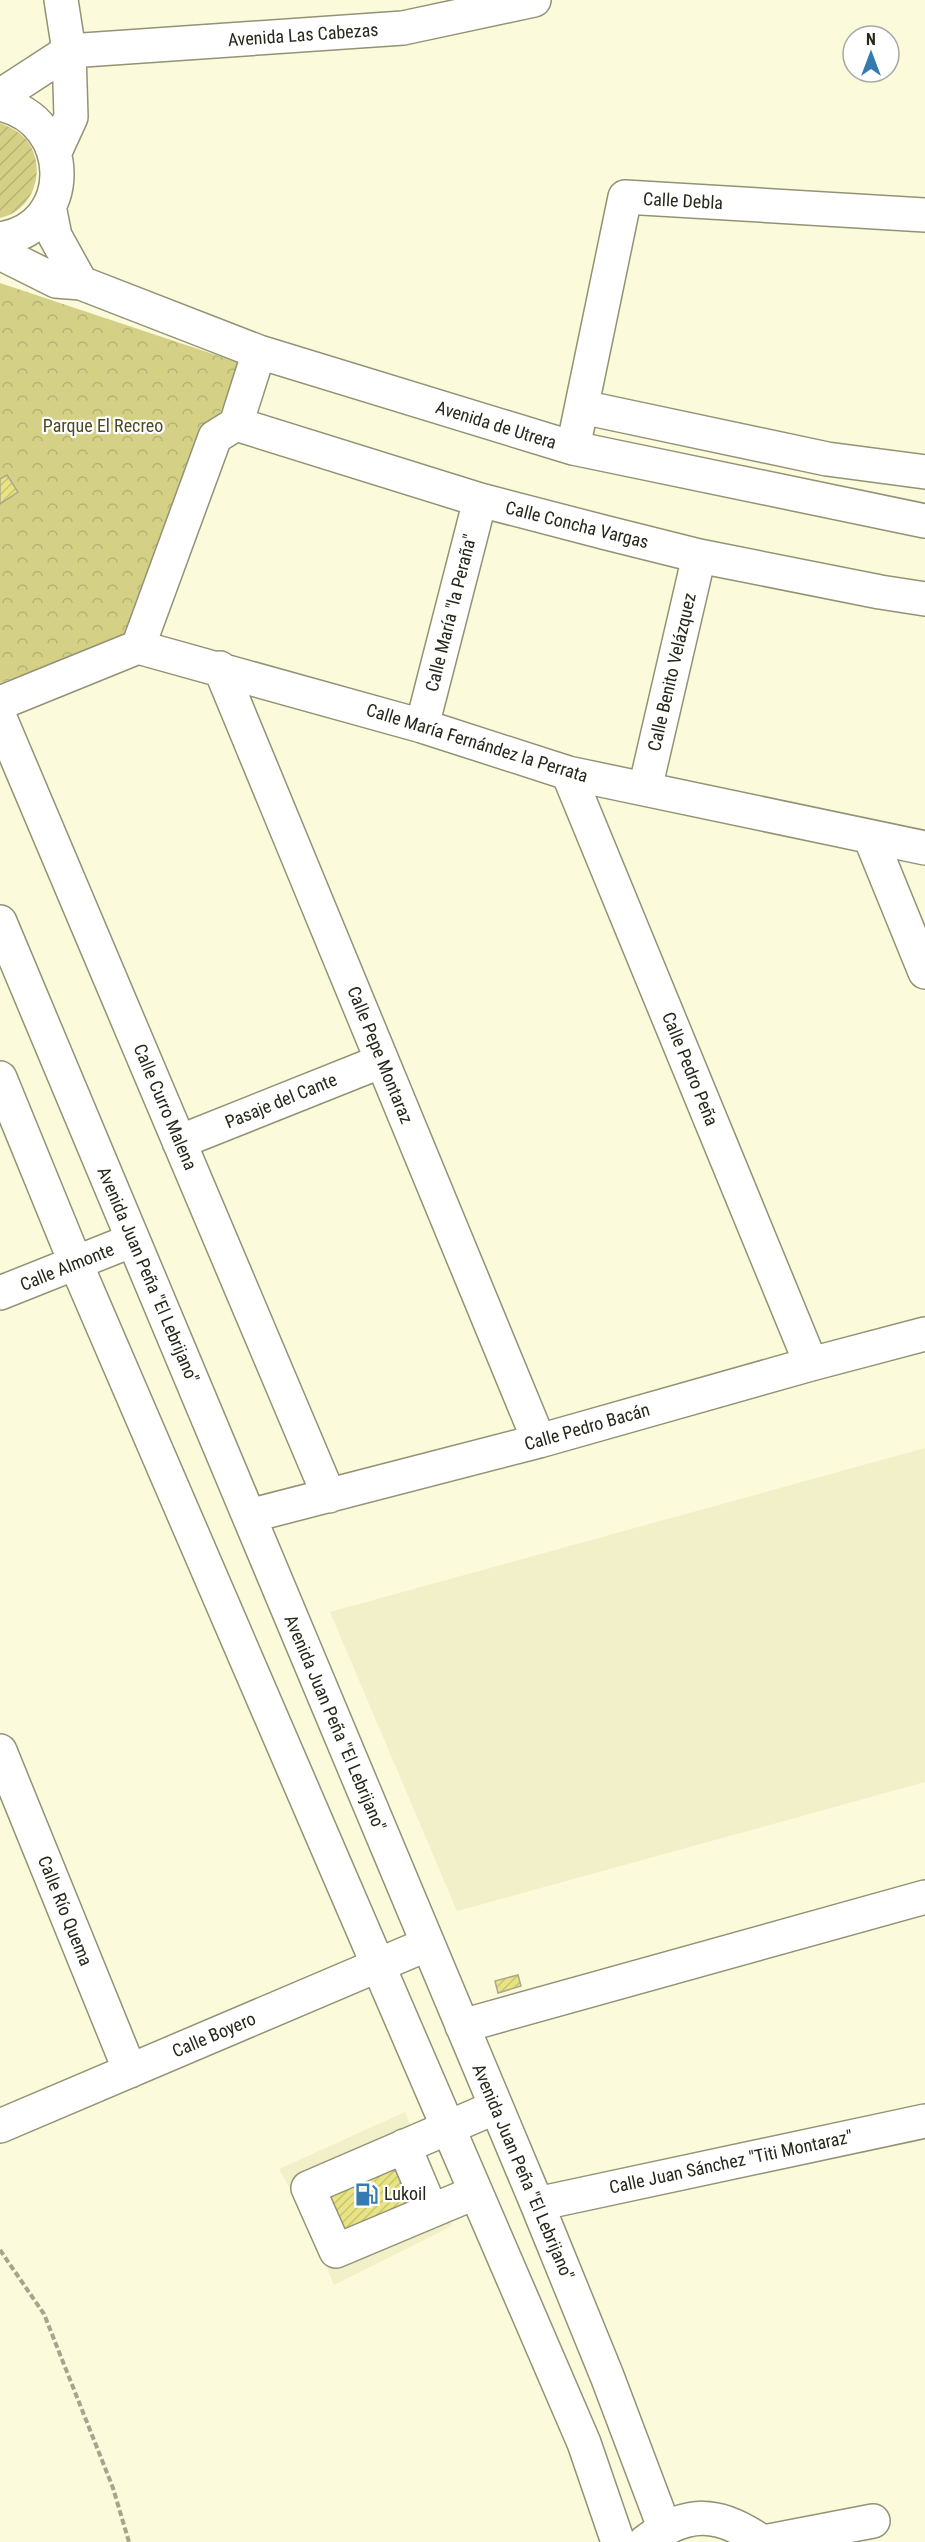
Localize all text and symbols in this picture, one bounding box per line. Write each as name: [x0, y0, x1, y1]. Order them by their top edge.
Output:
street label: Avenida Las Cabezas: [227, 19, 379, 50]
north arrow: [841, 24, 901, 84]
text: N: [866, 30, 876, 49]
street label: Calle Debla: [643, 188, 724, 213]
street label: Avenida de Utrera: [433, 396, 559, 453]
park label: Parque El Recreo: [43, 415, 163, 436]
street label: Calle Concha Vargas: [503, 497, 651, 552]
street label: Calle María "la Peraña": [421, 532, 480, 694]
street label: Calle Benito Velázquez: [643, 591, 700, 753]
street label: Calle María Fernández la Perrata: [364, 699, 590, 786]
street label: Calle Pepe Montaraz: [343, 983, 418, 1127]
street label: Calle Pedro Peña: [658, 1009, 723, 1129]
street label: Calle Curro Malena: [129, 1041, 201, 1173]
street label: Pasaje del Cante: [222, 1069, 340, 1133]
street label: Avenida Juan Peña "El Lebrijano": [93, 1164, 204, 1386]
street label: Calle Almonte: [17, 1238, 117, 1295]
street label: Calle Pedro Bacán: [522, 1399, 652, 1454]
street label: Avenida Juan Peña "El Lebrijano": [280, 1612, 391, 1834]
street label: Calle Río Quema: [34, 1853, 97, 1969]
street label: Calle Boyero: [169, 2008, 259, 2062]
street label: Avenida Juan Peña "El Lebrijano": [468, 2061, 579, 2283]
street label: Calle Juan Sánchez "Titi Montaraz": [607, 2125, 854, 2198]
fuel station icon: Lukoil: [353, 2181, 379, 2207]
place label: Lukoil: [384, 2183, 426, 2204]

